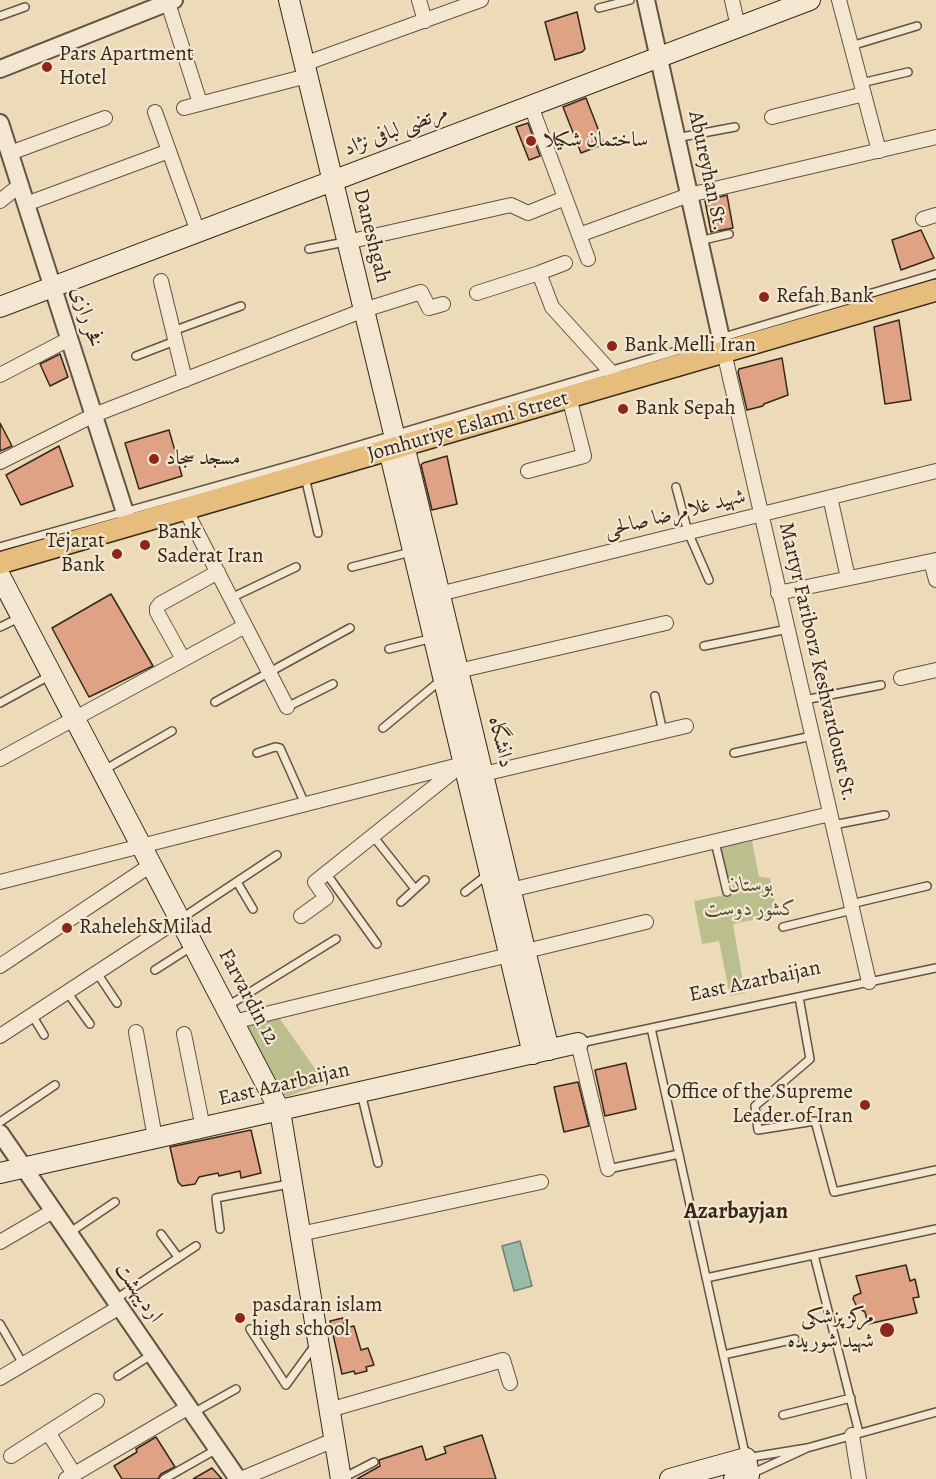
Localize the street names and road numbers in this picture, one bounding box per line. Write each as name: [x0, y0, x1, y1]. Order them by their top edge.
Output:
street label: مرتضی لبافی نژاد: [340, 100, 452, 162]
street label: Abureyhan St.: [682, 109, 732, 233]
street label: Daneshgah: [347, 186, 395, 286]
street label: فخر رازی: [64, 283, 108, 351]
street label: Jomhuriye Eslami Street: [365, 386, 571, 468]
street label: شهید غلامرضا صالحی: [602, 484, 748, 544]
street label: Martyr Fariborz Keshvardoust St.: [773, 520, 861, 804]
street label: دانشگاه: [482, 714, 518, 770]
street label: Farvardin 12: [212, 945, 284, 1049]
street label: East Azarbaijan: [687, 956, 823, 1008]
street label: East Azarbaijan: [216, 1058, 352, 1112]
street label: اردیبهشت: [108, 1258, 168, 1328]

